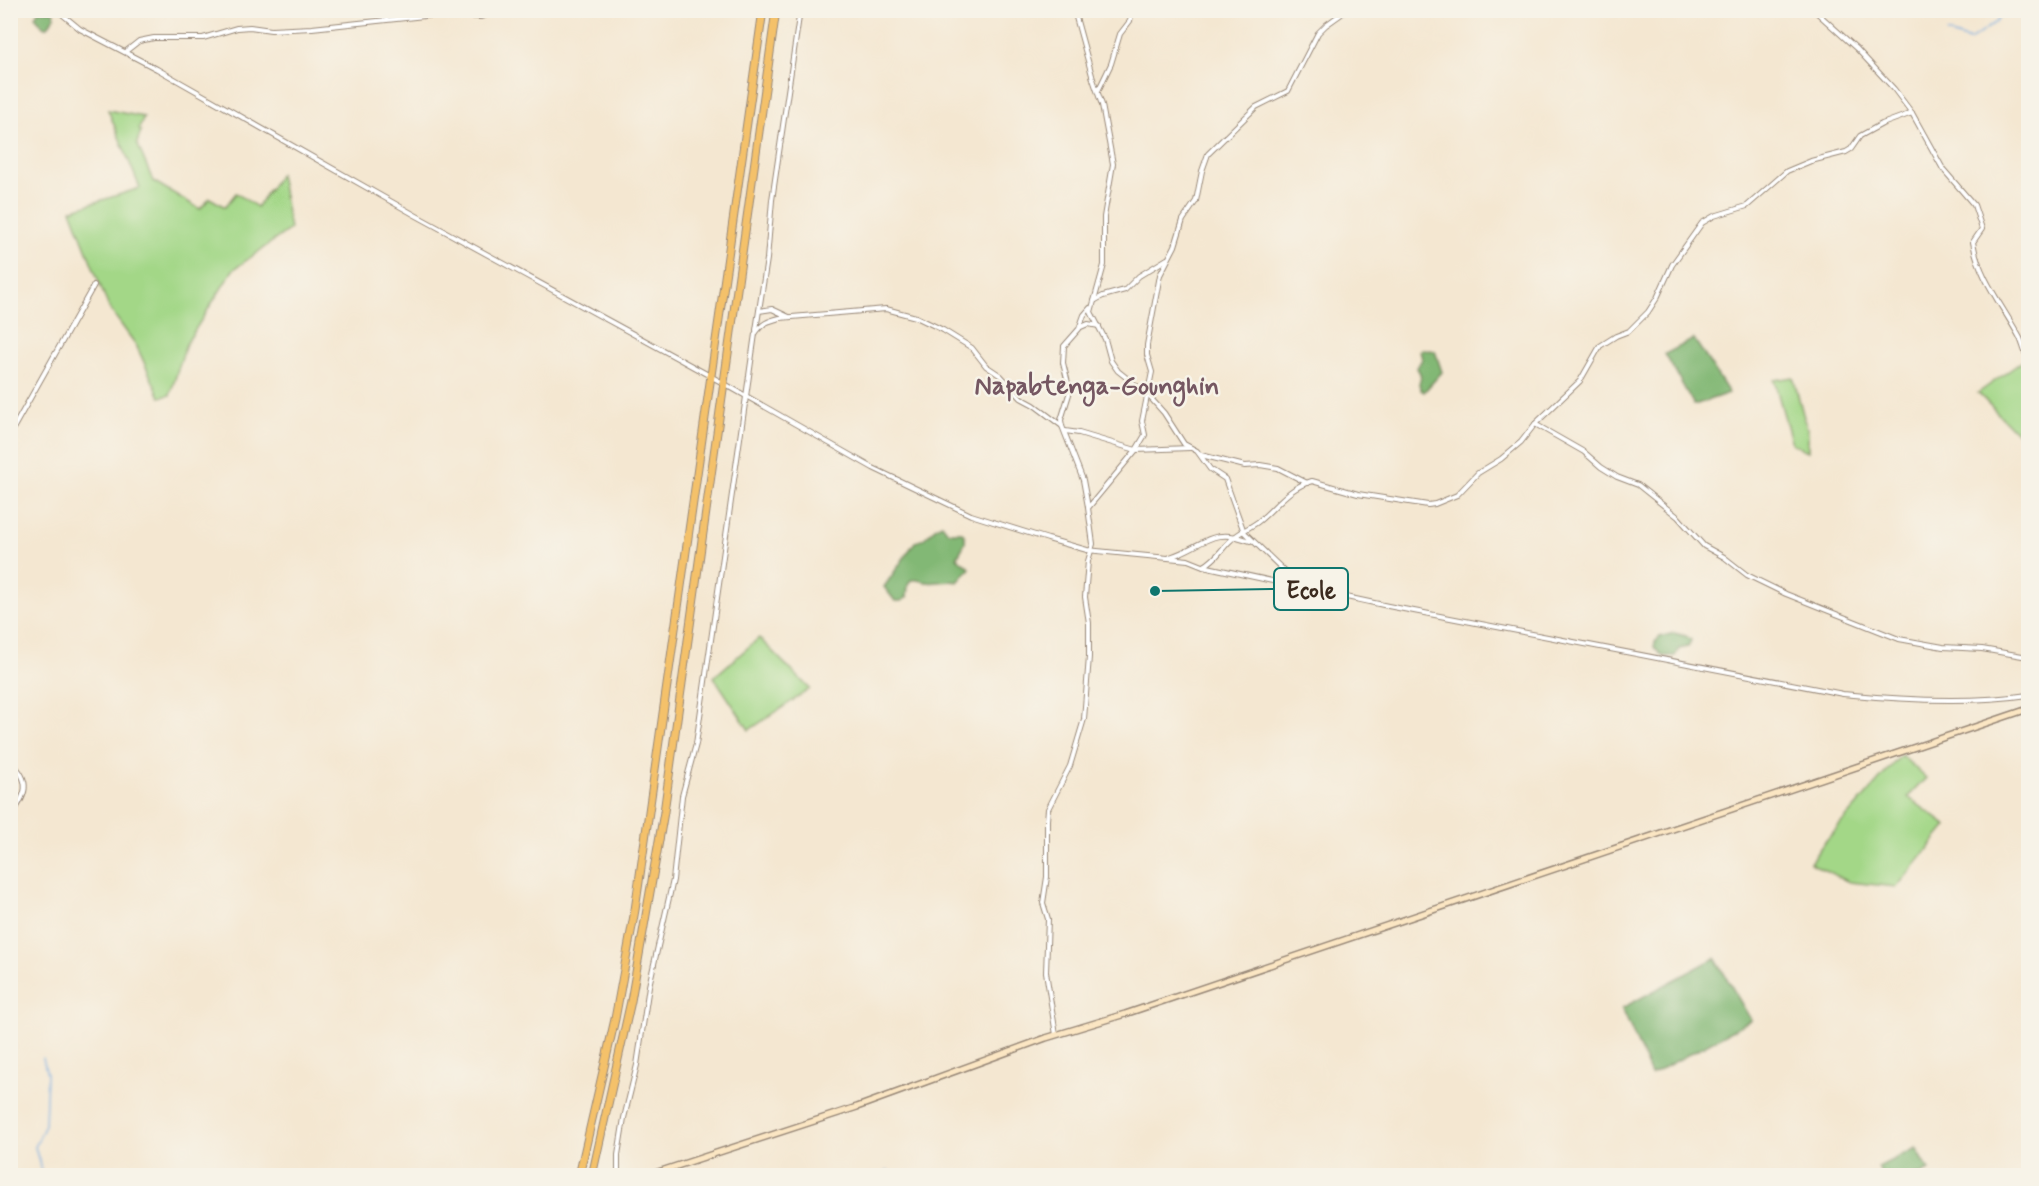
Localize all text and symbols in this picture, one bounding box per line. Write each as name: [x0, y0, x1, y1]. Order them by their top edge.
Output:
district label: Napabtenga-Gounghin: [975, 370, 1219, 407]
callout: Ecole: [1274, 568, 1348, 610]
text: Ecole: [1286, 576, 1337, 607]

